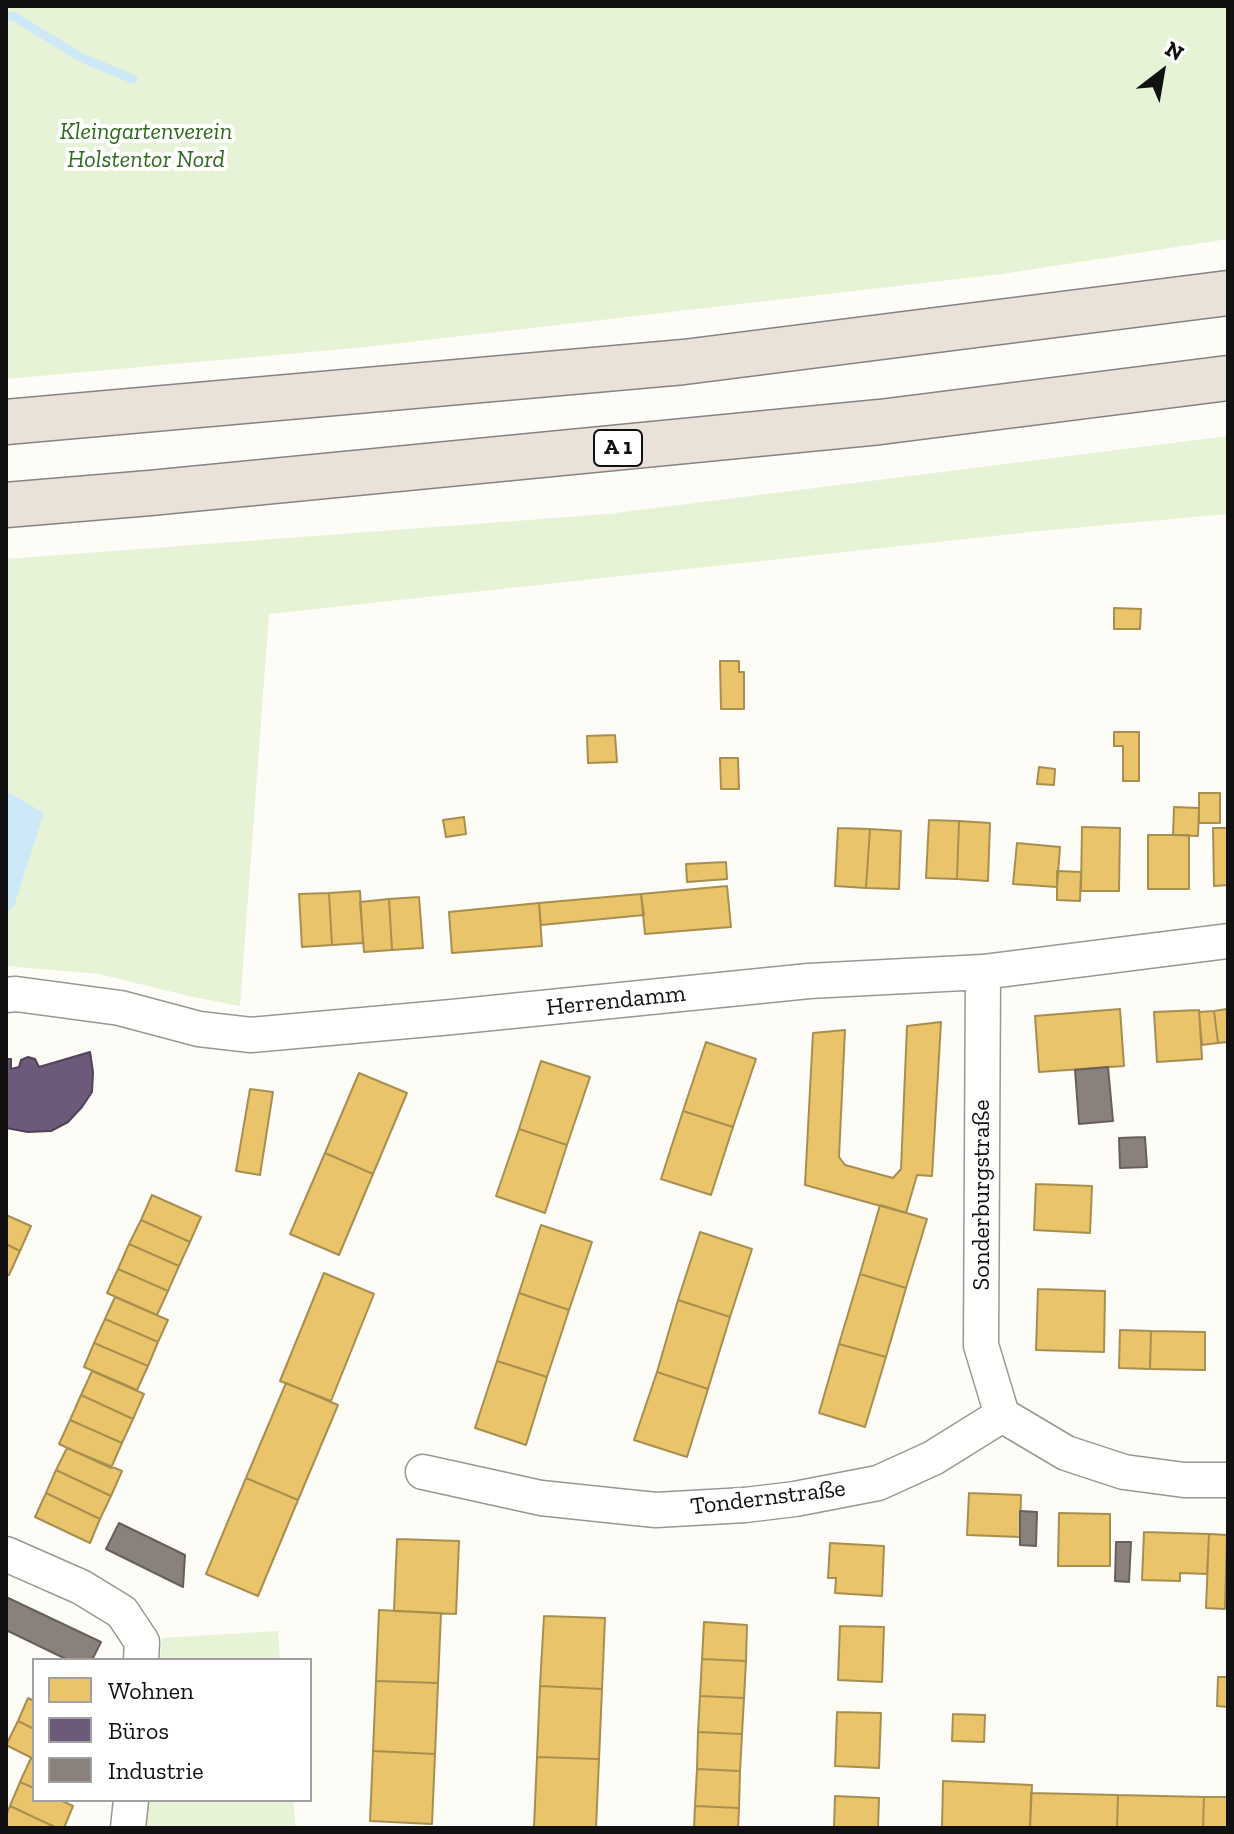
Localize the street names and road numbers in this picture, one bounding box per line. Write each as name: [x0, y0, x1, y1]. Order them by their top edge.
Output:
road number: A 1: [594, 430, 642, 466]
street label: Herrendamm: [545, 979, 687, 1023]
street label: Sonderburgstraße: [968, 1100, 996, 1290]
street label: Tondernstraße: [689, 1474, 847, 1522]

